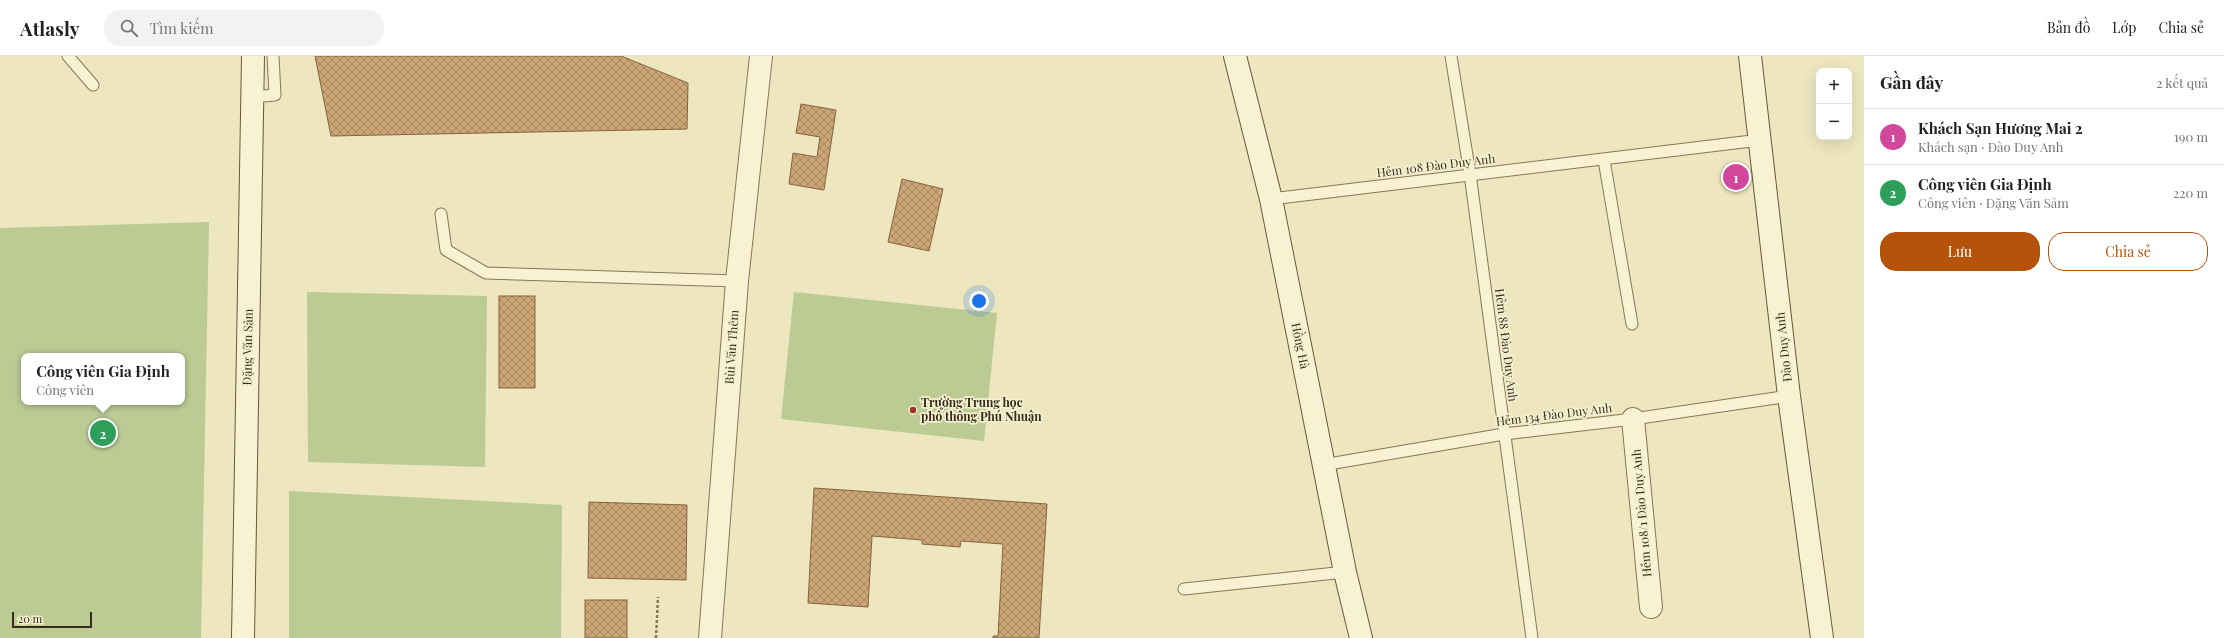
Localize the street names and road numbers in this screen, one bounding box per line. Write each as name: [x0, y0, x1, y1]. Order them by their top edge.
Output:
street label: Hẻm 108 Đào Duy Anh: [1376, 150, 1496, 180]
street label: Hẻm 88 Đào Duy Anh: [1492, 287, 1522, 402]
street label: Đặng Văn Sâm: [238, 308, 256, 385]
street label: Bùi Văn Thêm: [720, 309, 742, 385]
street label: Đào Duy Anh: [1771, 312, 1795, 383]
street label: Hồng Hà: [1289, 321, 1313, 370]
street label: Hẻm 134 Đào Duy Anh: [1495, 399, 1613, 429]
street label: Hẻm 108/1 Đào Duy Anh: [1627, 449, 1655, 578]

